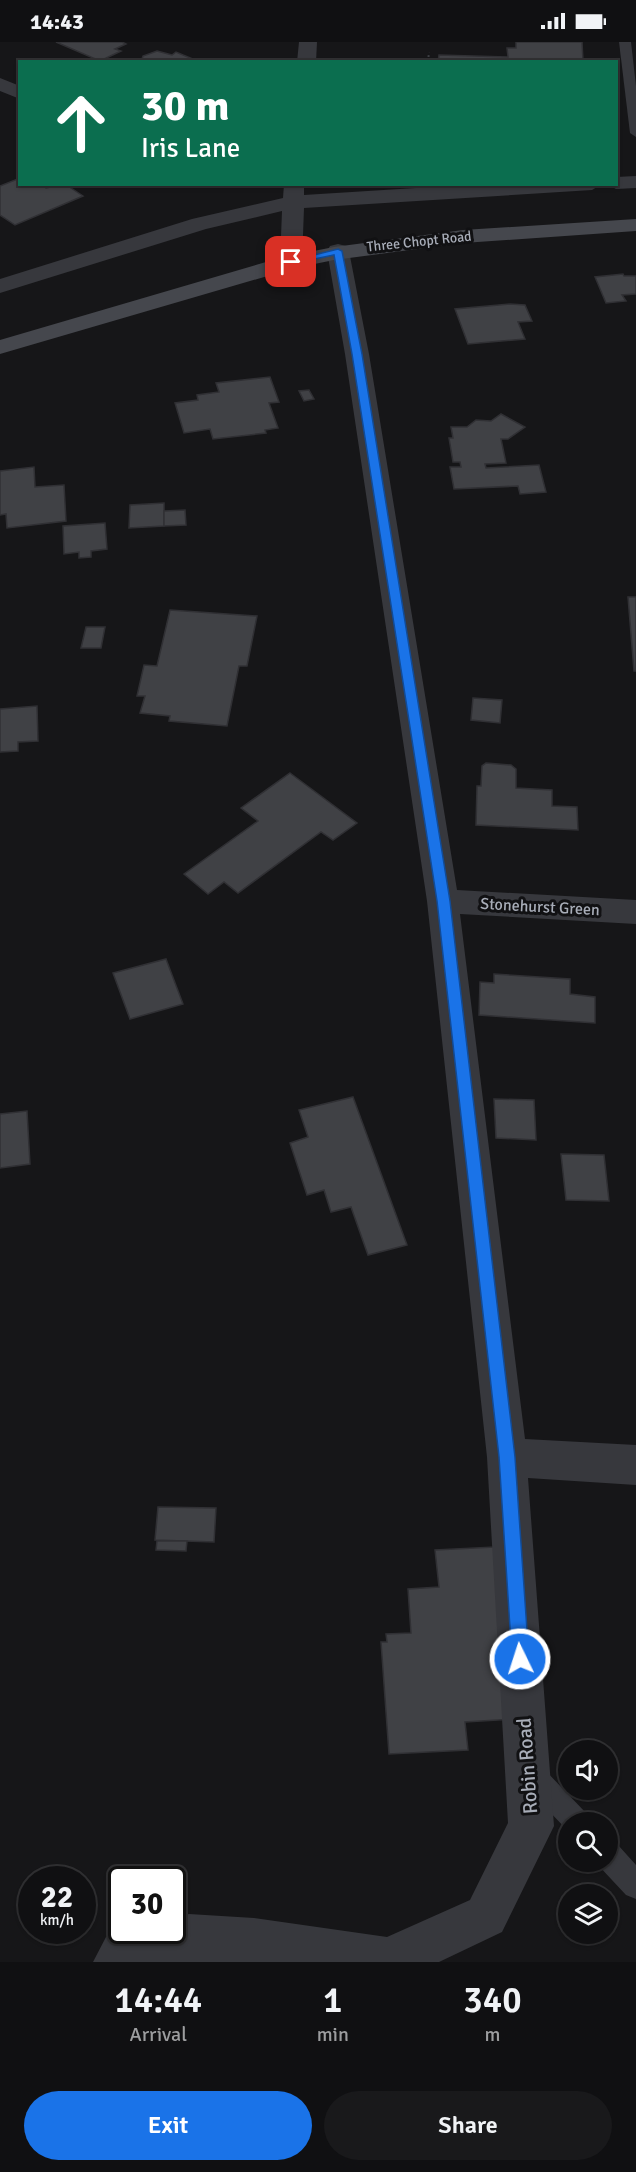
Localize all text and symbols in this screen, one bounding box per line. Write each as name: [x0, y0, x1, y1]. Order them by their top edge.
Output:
text: 14:43: [30, 8, 84, 35]
text: 30 m: [141, 81, 230, 132]
icon: ahead: [42, 84, 120, 162]
text: Iris Lane: [141, 132, 240, 165]
street label: Three Chopt Road: [366, 228, 472, 255]
pin: [265, 236, 316, 287]
icon: arrive: [274, 245, 307, 278]
street label: Stonehurst Green: [480, 894, 600, 920]
position arrow: [488, 1627, 552, 1691]
street label: Robin Road: [512, 1717, 543, 1815]
map controls: [558, 1740, 618, 1944]
button: sound: [558, 1740, 618, 1800]
button: search: [558, 1812, 618, 1872]
speed limit sign: 30: [108, 1866, 186, 1944]
text: 22: [41, 1879, 73, 1916]
button: layers: [558, 1884, 618, 1944]
text: km/h: [40, 1911, 74, 1929]
text: 14:44: [114, 1978, 202, 2023]
text: 1: [323, 1978, 343, 2023]
text: 340: [463, 1978, 522, 2023]
text: Arrival: [130, 2022, 187, 2047]
text: min: [317, 2022, 349, 2047]
text: m: [484, 2022, 500, 2047]
button: Exit: [24, 2091, 312, 2160]
button: Share: [324, 2091, 612, 2160]

